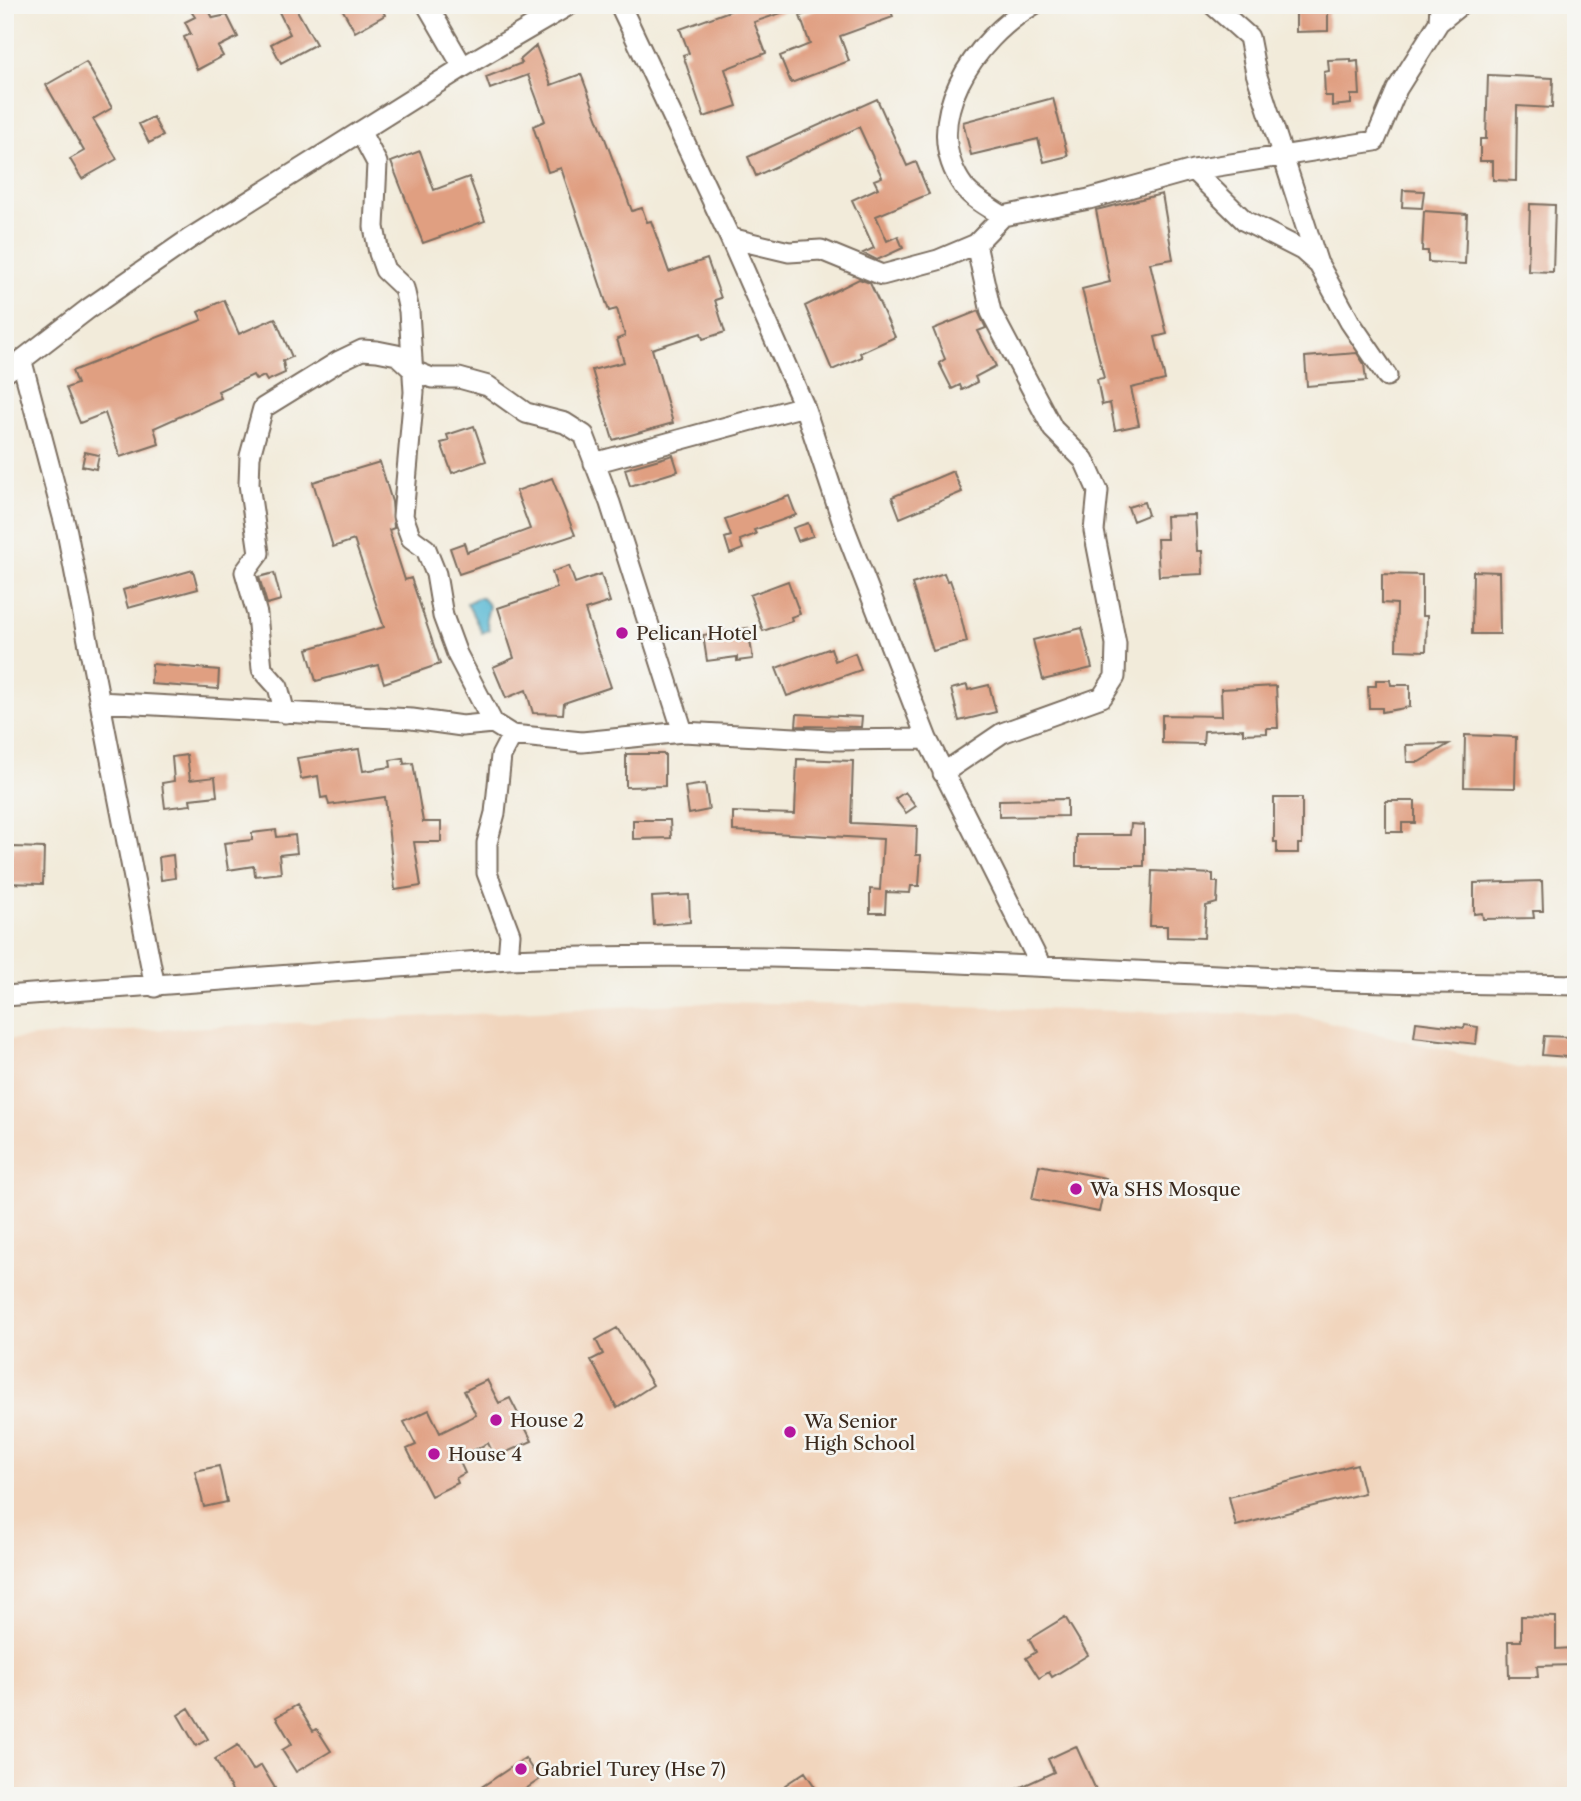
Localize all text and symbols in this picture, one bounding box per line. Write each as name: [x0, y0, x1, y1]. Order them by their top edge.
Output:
place label: Pelican Hotel: [636, 622, 758, 645]
marker: Pelican Hotel: [614, 625, 630, 641]
place label: Wa SHS Mosque: [1089, 1178, 1241, 1201]
marker: Wa SHS Mosque: [1068, 1181, 1084, 1197]
place label: House 2: [510, 1409, 584, 1432]
place label: Wa Senior High School: [803, 1410, 916, 1455]
marker: House 2: [488, 1412, 504, 1428]
marker: Wa Senior High School: [782, 1424, 798, 1440]
place label: House 4: [448, 1443, 522, 1466]
marker: House 4: [426, 1446, 442, 1462]
place label: Gabriel Turey (Hse 7): [535, 1758, 726, 1781]
marker: Gabriel Turey (Hse 7): [513, 1761, 529, 1777]

